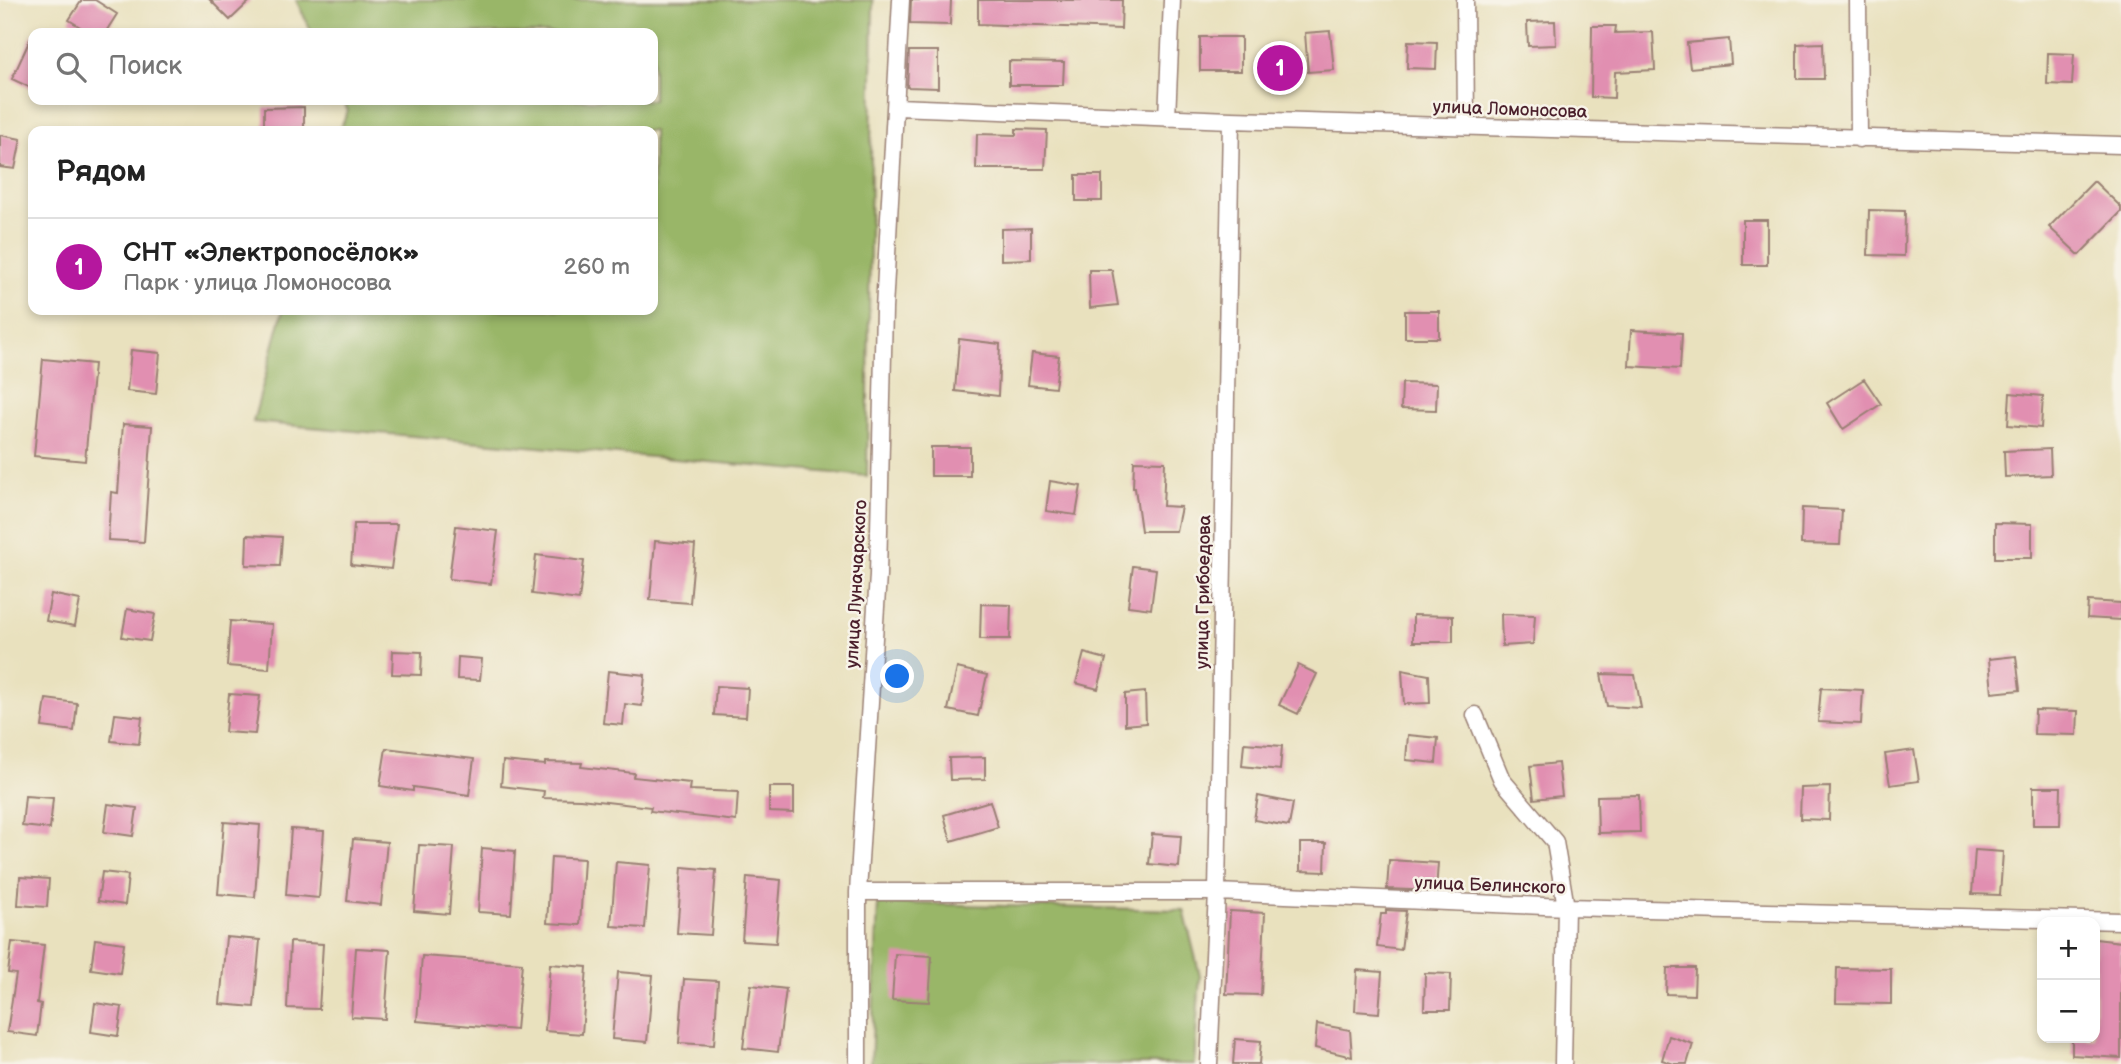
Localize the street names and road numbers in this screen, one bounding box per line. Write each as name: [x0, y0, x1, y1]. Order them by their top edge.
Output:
street label: улица Ломоносова: [1432, 96, 1588, 123]
street label: улица Луначарского: [842, 499, 871, 669]
street label: улица Грибоедова: [1192, 514, 1215, 669]
street label: улица Белинского: [1414, 872, 1566, 899]

